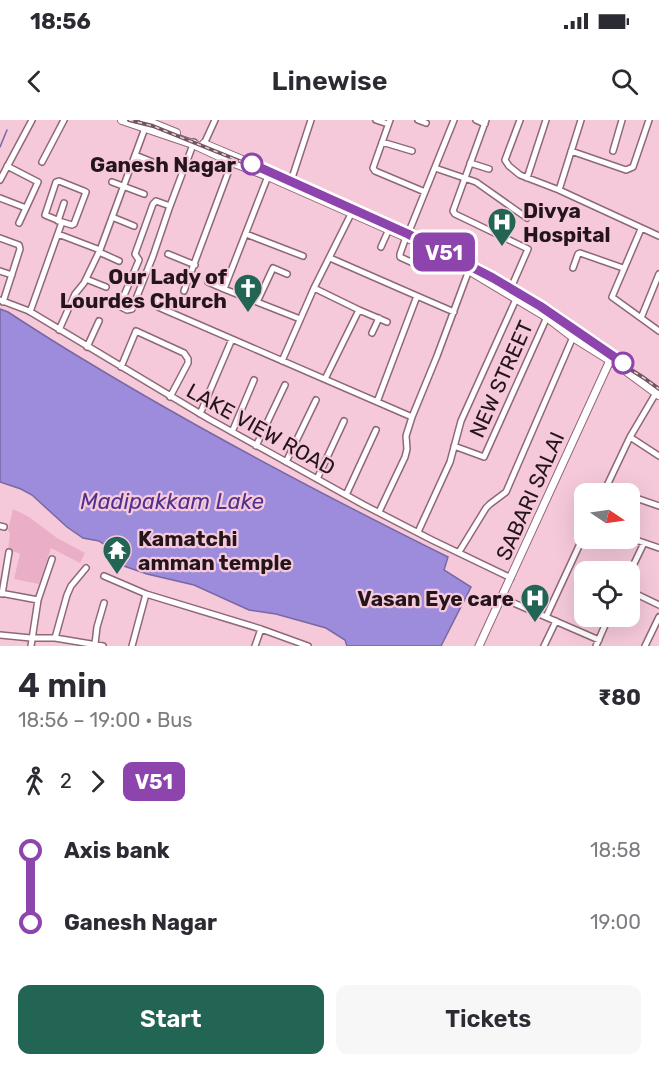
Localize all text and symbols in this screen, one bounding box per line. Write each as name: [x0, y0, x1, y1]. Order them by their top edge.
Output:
text: 18:56: [30, 8, 91, 35]
icon: back: [18, 65, 51, 98]
text: Linewise: [272, 65, 387, 97]
icon: search: [608, 65, 641, 98]
place label: Ganesh Nagar: [90, 152, 236, 177]
marker: Ganesh Nagar: [241, 153, 263, 175]
place label: Divya Hospital: [523, 198, 611, 247]
hospital icon: Divya Hospital: [486, 206, 518, 248]
line badge: V51: [410, 232, 478, 272]
text: V51: [425, 240, 463, 265]
place label: Our Lady of Lourdes Church: [60, 264, 228, 313]
church icon: Our Lady of Lourdes Church: [232, 272, 264, 314]
street label: NEW STREET: [464, 317, 538, 441]
unlabelled marker: [612, 352, 634, 374]
street label: LAKE VIEW ROAD: [182, 378, 340, 480]
street label: SABARI SALAI: [491, 428, 569, 564]
north arrow: [574, 483, 640, 549]
map controls: [574, 483, 640, 627]
water label: Madipakkam Lake: [80, 488, 264, 515]
place label: Kamatchi amman temple: [138, 526, 292, 575]
temple icon: Kamatchi amman temple: [101, 534, 133, 576]
button: locate: [574, 561, 640, 627]
hospital icon: Vasan Eye care: [519, 582, 551, 624]
place label: Vasan Eye care: [357, 586, 514, 611]
text: 4 min: [18, 666, 107, 705]
text: ₹80: [598, 684, 641, 711]
text: 18:56 – 19:00 · Bus: [18, 708, 193, 732]
icon: walk: [18, 765, 51, 798]
icon: forward: [81, 765, 114, 798]
text: 2: [60, 769, 72, 793]
text: V51: [135, 769, 173, 794]
text: Axis bank: [64, 837, 170, 864]
text: 18:58: [590, 838, 641, 862]
text: Ganesh Nagar: [64, 909, 217, 936]
text: 19:00: [590, 910, 641, 934]
button: Start: [18, 985, 324, 1054]
button: Tickets: [336, 985, 641, 1054]

